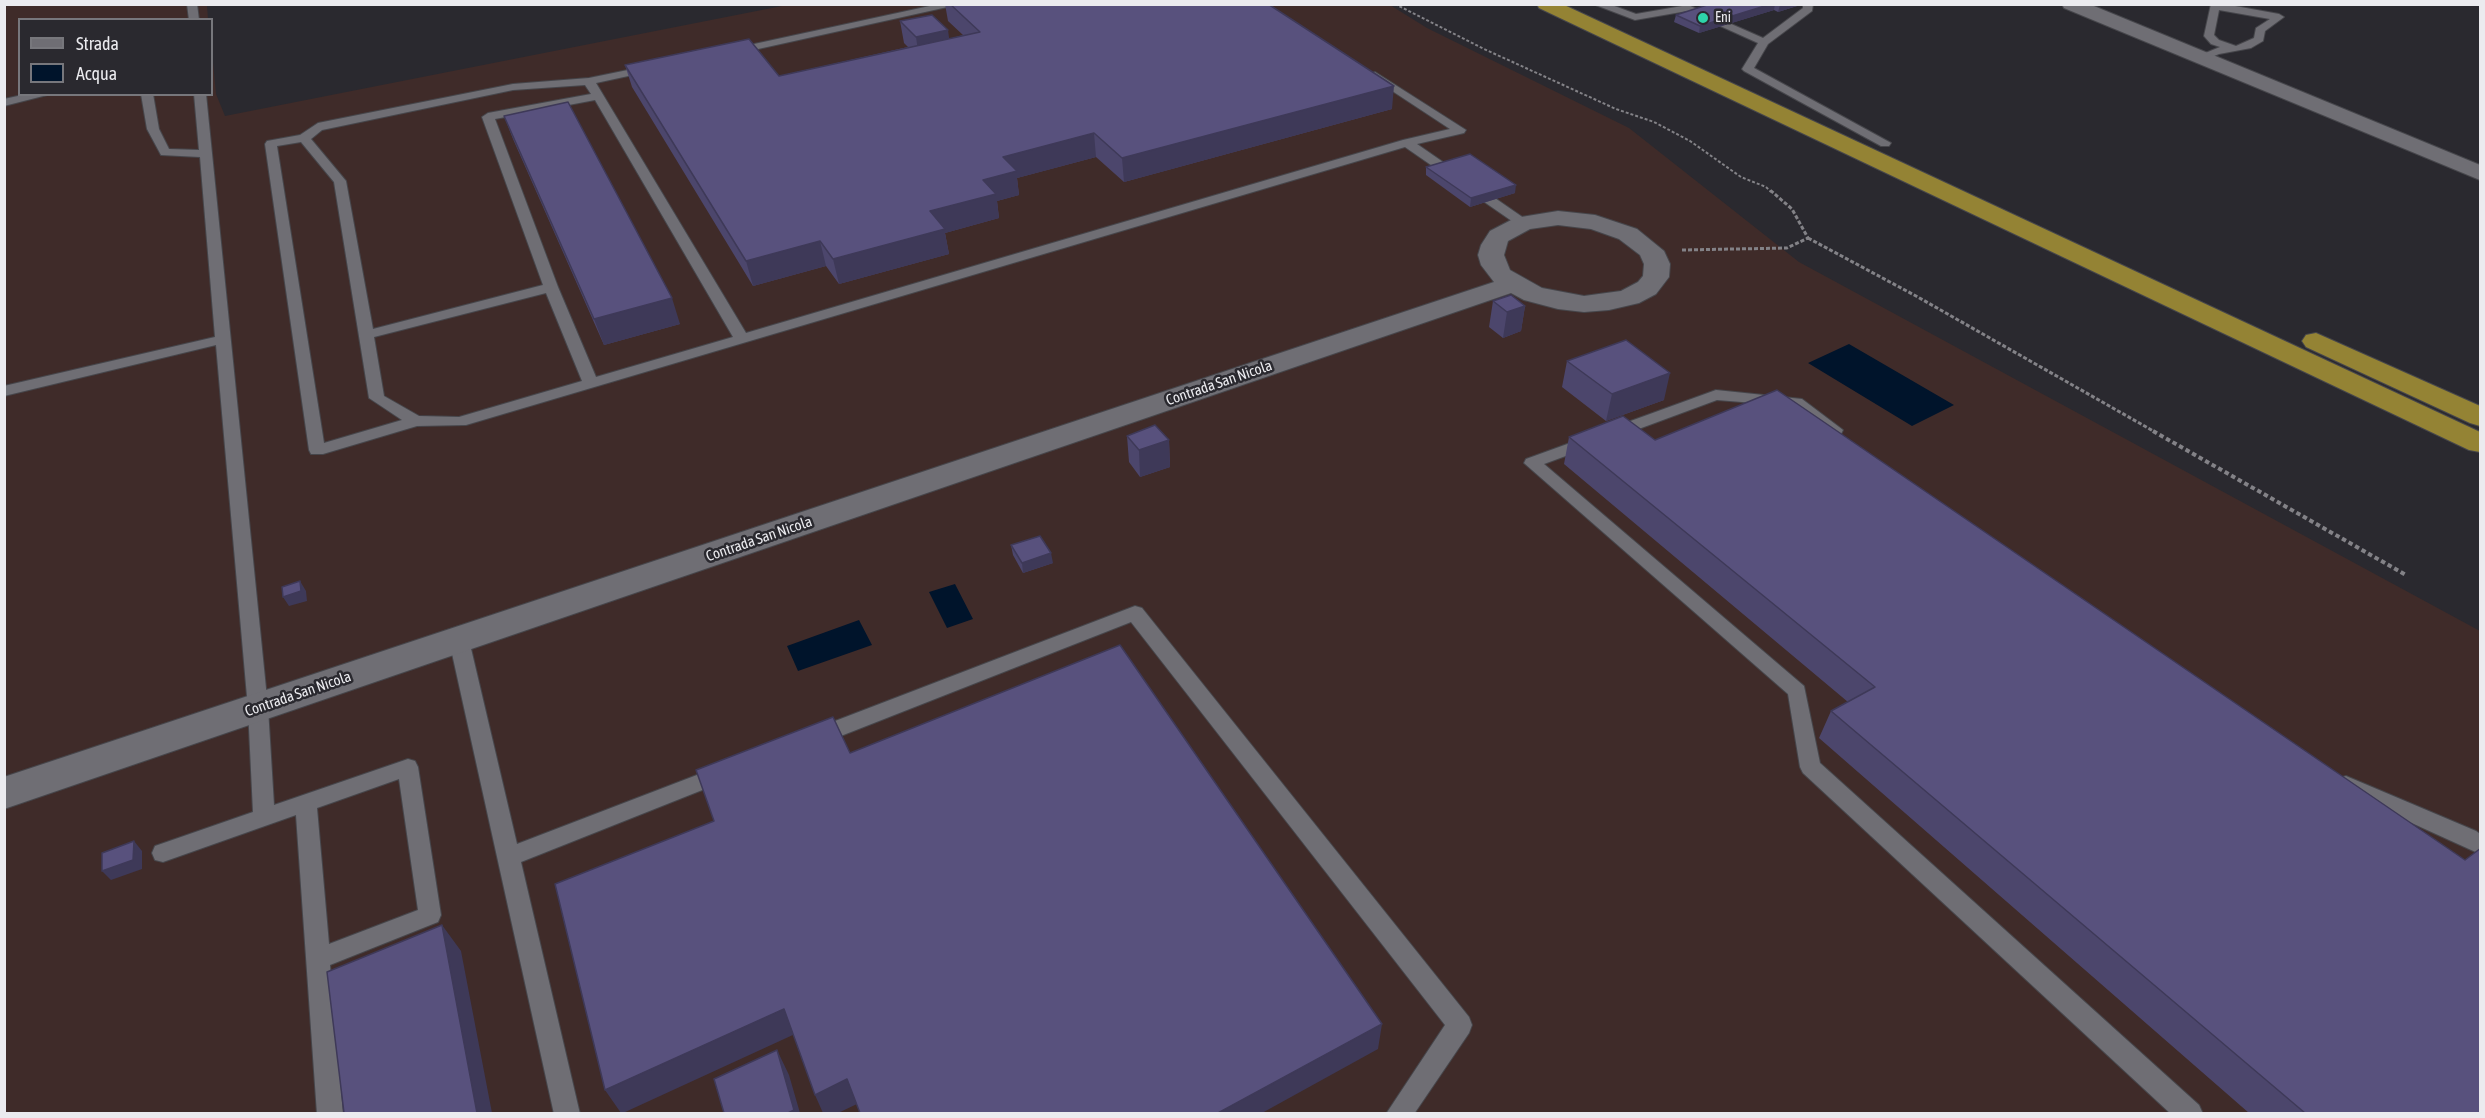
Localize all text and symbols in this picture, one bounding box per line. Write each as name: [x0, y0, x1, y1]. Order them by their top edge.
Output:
place label: Eni: [1715, 10, 1731, 26]
marker: Eni: [1696, 11, 1710, 25]
legend: [18, 18, 213, 96]
text: Strada: [76, 33, 119, 54]
text: Acqua: [76, 63, 117, 84]
street label: Contrada San Nicola: [1164, 356, 1274, 410]
street label: Contrada San Nicola: [704, 512, 814, 566]
street label: Contrada San Nicola: [243, 667, 353, 721]

